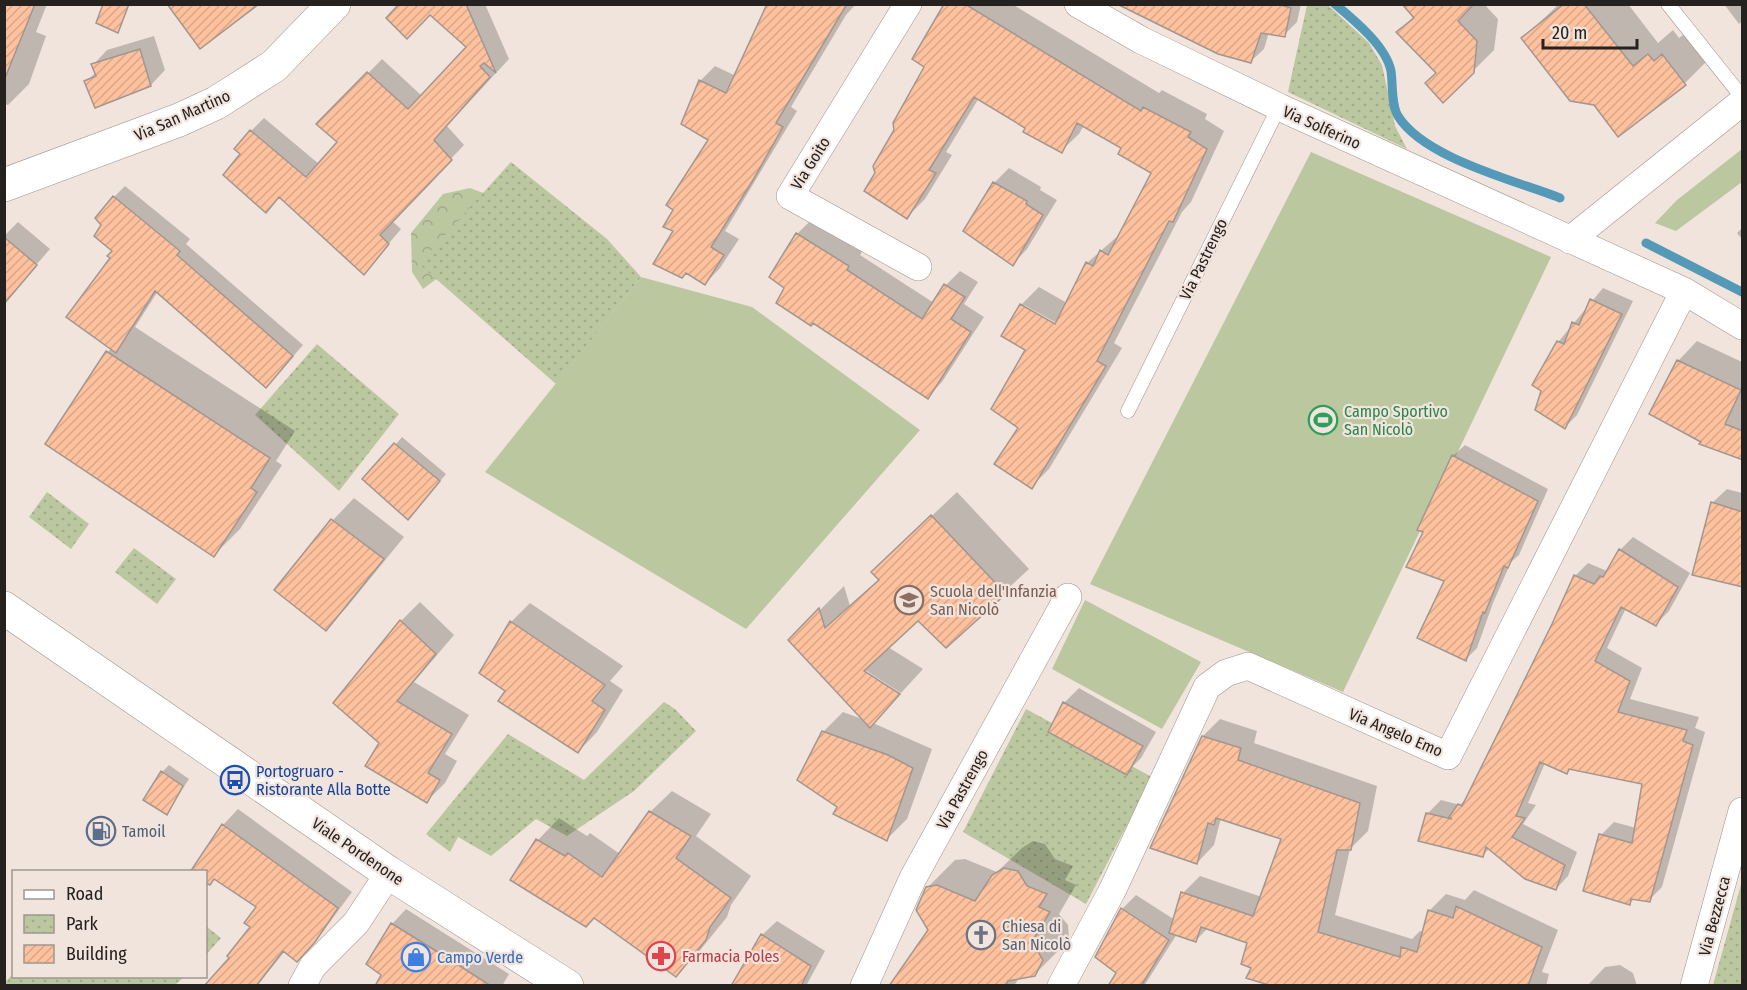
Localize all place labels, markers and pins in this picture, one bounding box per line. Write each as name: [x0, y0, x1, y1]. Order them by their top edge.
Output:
place label: Campo Sportivo San Nicolò: [1344, 402, 1448, 439]
sports icon: Campo Sportivo San Nicolò: [1307, 404, 1339, 436]
place label: Scuola dell'Infanzia San Nicolò: [930, 582, 1057, 619]
school or university icon: Scuola dell'Infanzia San Nicolò: [893, 584, 925, 616]
place label: Portogruaro - Ristorante Alla Botte: [256, 762, 391, 799]
bus stop icon: Portogruaro - Ristorante Alla Botte: [219, 764, 251, 796]
fuel station icon: Tamoil: [85, 815, 117, 847]
place label: Tamoil: [122, 822, 165, 841]
place label: Chiesa di San Nicolò: [1002, 917, 1071, 954]
church icon: Chiesa di San Nicolò: [965, 919, 997, 951]
pharmacy icon: Farmacia Poles: [645, 940, 677, 972]
shop icon: Campo Verde: [400, 941, 432, 973]
place label: Farmacia Poles: [682, 947, 779, 966]
place label: Campo Verde: [437, 948, 523, 967]

